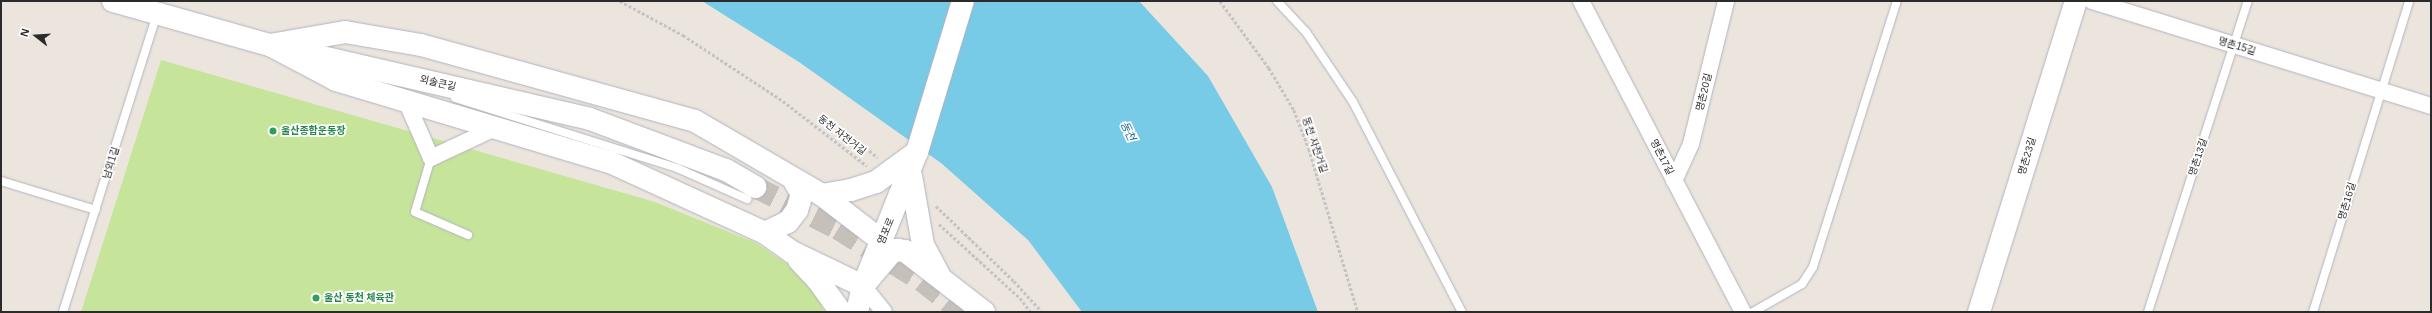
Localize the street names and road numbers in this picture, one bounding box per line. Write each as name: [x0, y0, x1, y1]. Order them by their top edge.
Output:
street label: 명촌15길: [2217, 35, 2257, 57]
street label: 명촌20길: [1693, 72, 1715, 112]
street label: 외솔큰길: [419, 73, 457, 93]
street label: 동천 자전거길: [815, 112, 869, 158]
street label: 동천 자전거길: [1300, 116, 1330, 174]
street label: 명촌23길: [2016, 136, 2038, 176]
street label: 명촌17길: [1648, 137, 1676, 177]
street label: 명촌13길: [2186, 137, 2210, 177]
street label: 남외1길: [100, 145, 122, 181]
street label: 명촌16길: [2336, 181, 2358, 221]
street label: 염포로: [875, 216, 897, 246]

